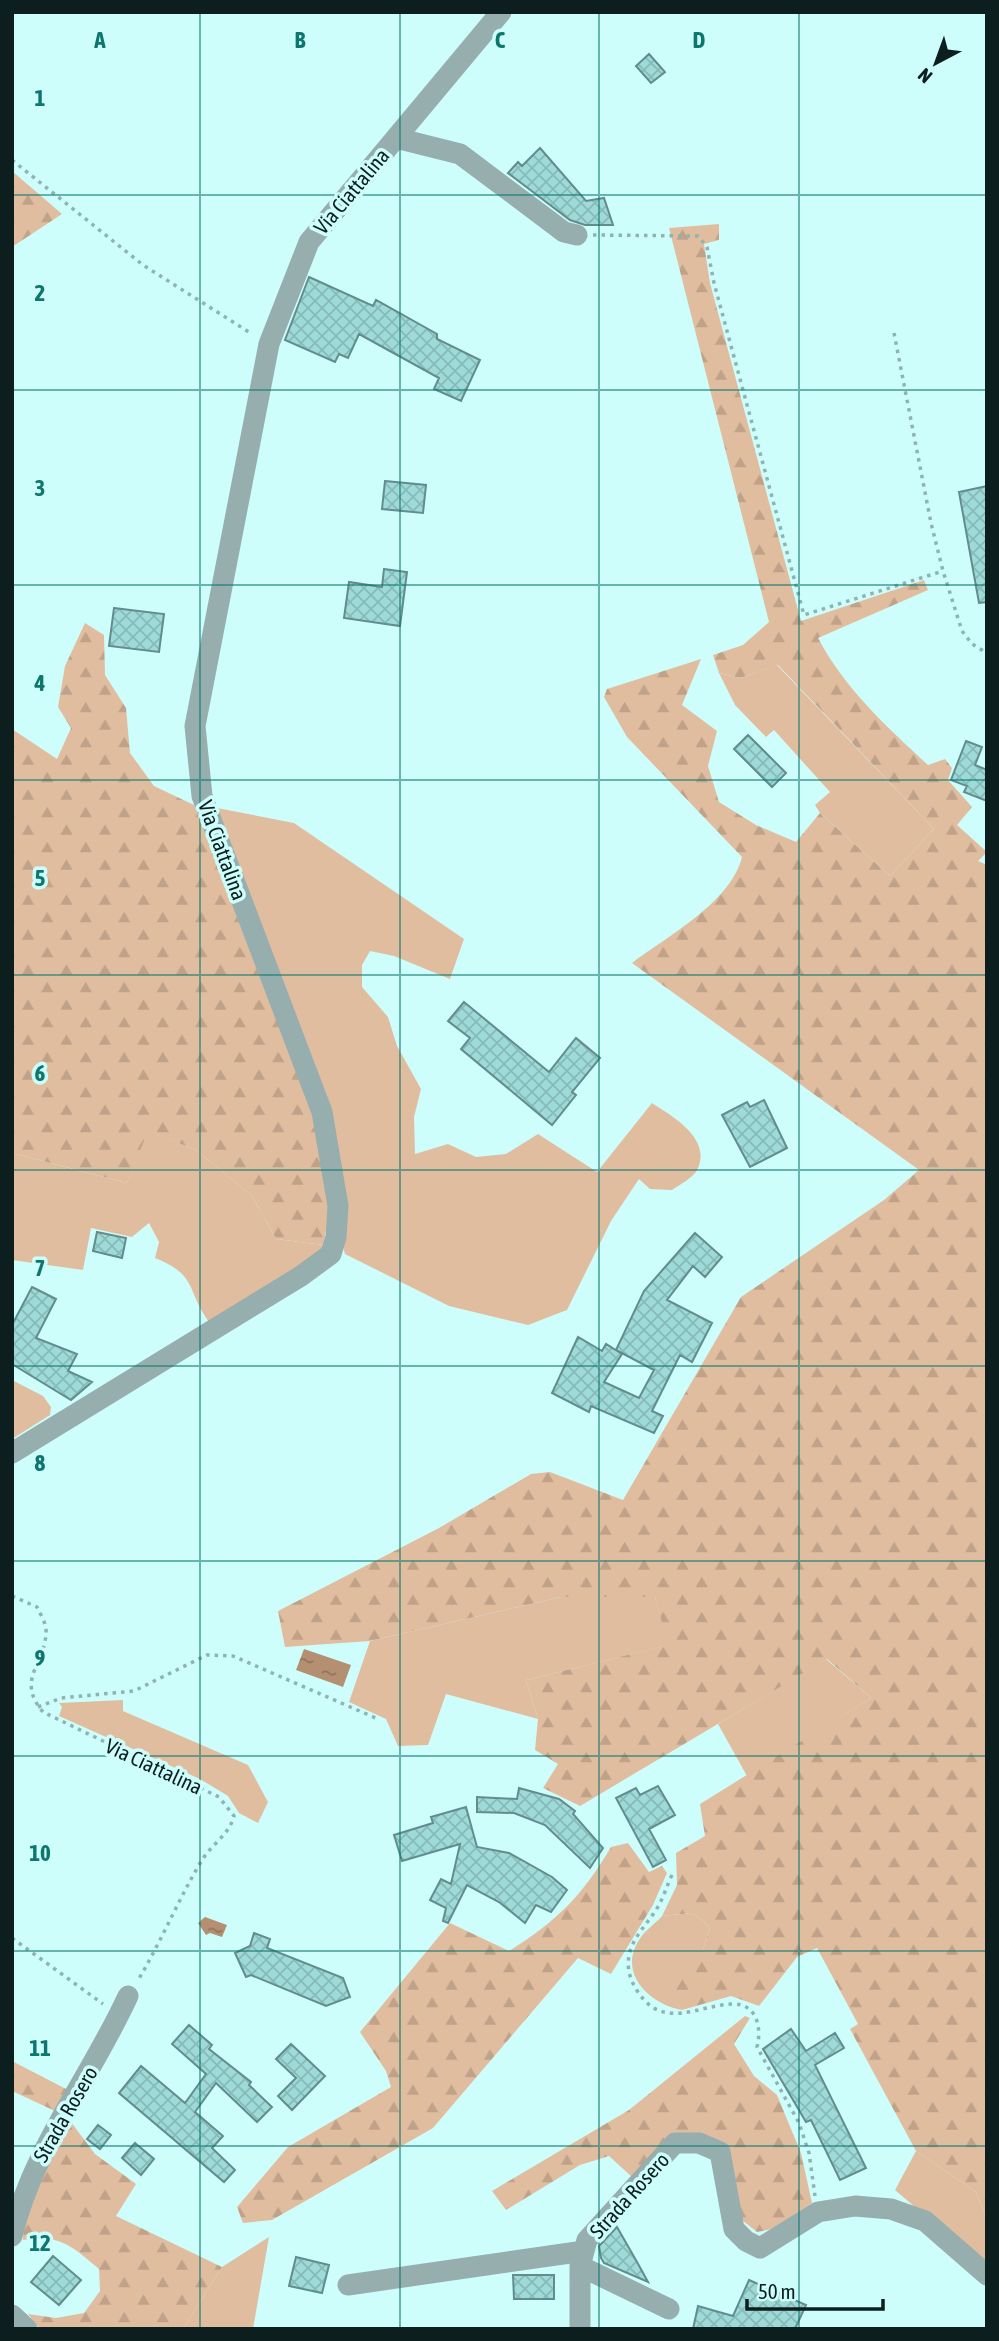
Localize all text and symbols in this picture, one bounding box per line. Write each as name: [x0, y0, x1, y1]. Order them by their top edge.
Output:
text: A: [93, 27, 106, 53]
text: B: [295, 27, 306, 53]
text: C: [495, 27, 506, 53]
text: D: [693, 27, 706, 53]
north arrow: [901, 28, 971, 98]
text: N: [913, 64, 936, 88]
text: 1: [35, 85, 46, 111]
street label: Via Ciattalina: [308, 143, 394, 239]
text: 2: [35, 280, 45, 306]
text: 3: [35, 475, 45, 501]
text: 4: [34, 670, 46, 696]
street label: Via Ciattalina: [194, 797, 252, 903]
text: 5: [35, 865, 46, 891]
text: 6: [35, 1060, 46, 1086]
text: 7: [35, 1255, 45, 1281]
text: 8: [35, 1450, 46, 1476]
text: 9: [35, 1645, 46, 1671]
street label: Via Ciattalina: [102, 1733, 206, 1799]
text: 10: [29, 1840, 51, 1866]
text: 11: [29, 2035, 51, 2061]
street label: Strada Rosero: [28, 2062, 102, 2166]
street label: Strada Rosero: [584, 2147, 674, 2243]
text: 12: [29, 2230, 51, 2256]
scale bar: [747, 2268, 884, 2312]
text: 50 m: [758, 2279, 796, 2303]

